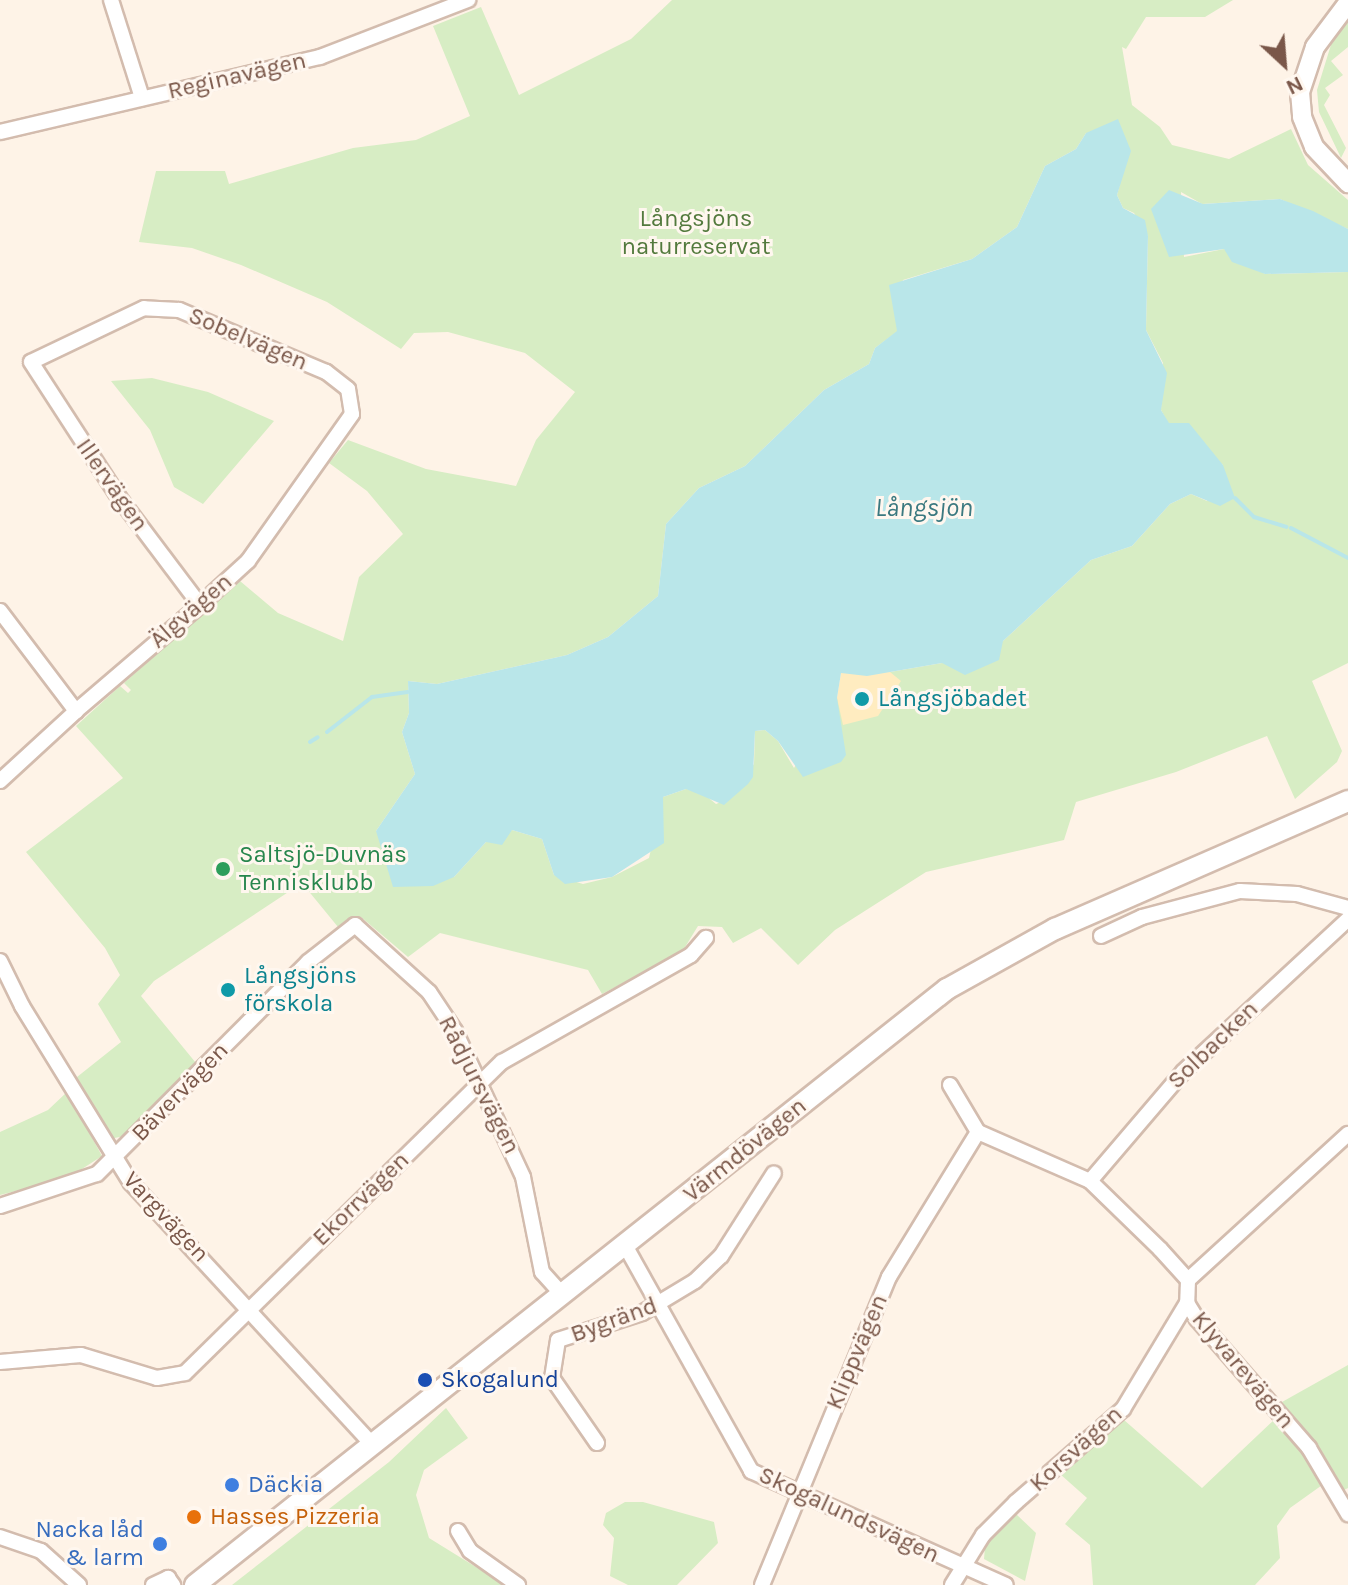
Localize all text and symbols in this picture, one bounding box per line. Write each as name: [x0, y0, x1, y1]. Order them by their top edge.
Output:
north arrow: [1244, 24, 1324, 104]
street label: Reginavägen: [165, 46, 309, 106]
text: N: [1282, 70, 1307, 101]
park label: Långsjöns naturreservat: [622, 205, 770, 261]
street label: Sobelvägen: [184, 301, 312, 377]
street label: Illervägen: [70, 433, 154, 537]
water label: Långsjön: [875, 492, 973, 524]
street label: Älgvägen: [144, 567, 238, 655]
place label: Långsjöbadet: [878, 685, 1027, 713]
marker: Långsjöbadet: [853, 690, 871, 708]
place label: Saltsjö-Duvnäs Tennisklubb: [239, 841, 407, 897]
marker: Saltsjö-Duvnäs Tennisklubb: [214, 860, 232, 878]
place label: Långsjöns förskola: [244, 962, 357, 1018]
marker: Långsjöns förskola: [219, 981, 237, 999]
street label: Solbacken: [1162, 995, 1264, 1095]
street label: Rådjursvägen: [432, 1011, 526, 1159]
street label: Bävervägen: [126, 1036, 234, 1148]
street label: Värmdövägen: [678, 1092, 812, 1208]
street label: Ekorrvägen: [307, 1146, 415, 1252]
street label: Vargvägen: [117, 1166, 215, 1268]
street label: Klippvägen: [820, 1290, 894, 1414]
street label: Bygränd: [567, 1291, 661, 1349]
street label: Klyvarevägen: [1186, 1305, 1300, 1435]
place label: Skogalund: [441, 1366, 559, 1394]
marker: Skogalund: [416, 1371, 434, 1389]
street label: Korsvägen: [1024, 1400, 1128, 1498]
street label: Skogalundsvägen: [754, 1461, 944, 1569]
place label: Däckia: [248, 1471, 323, 1499]
marker: Däckia: [223, 1476, 241, 1494]
place label: Hasses Pizzeria: [210, 1503, 380, 1531]
marker: Hasses Pizzeria: [185, 1508, 203, 1526]
place label: Nacka låd & larm: [35, 1516, 144, 1572]
marker: Nacka låd & larm: [151, 1535, 169, 1553]

